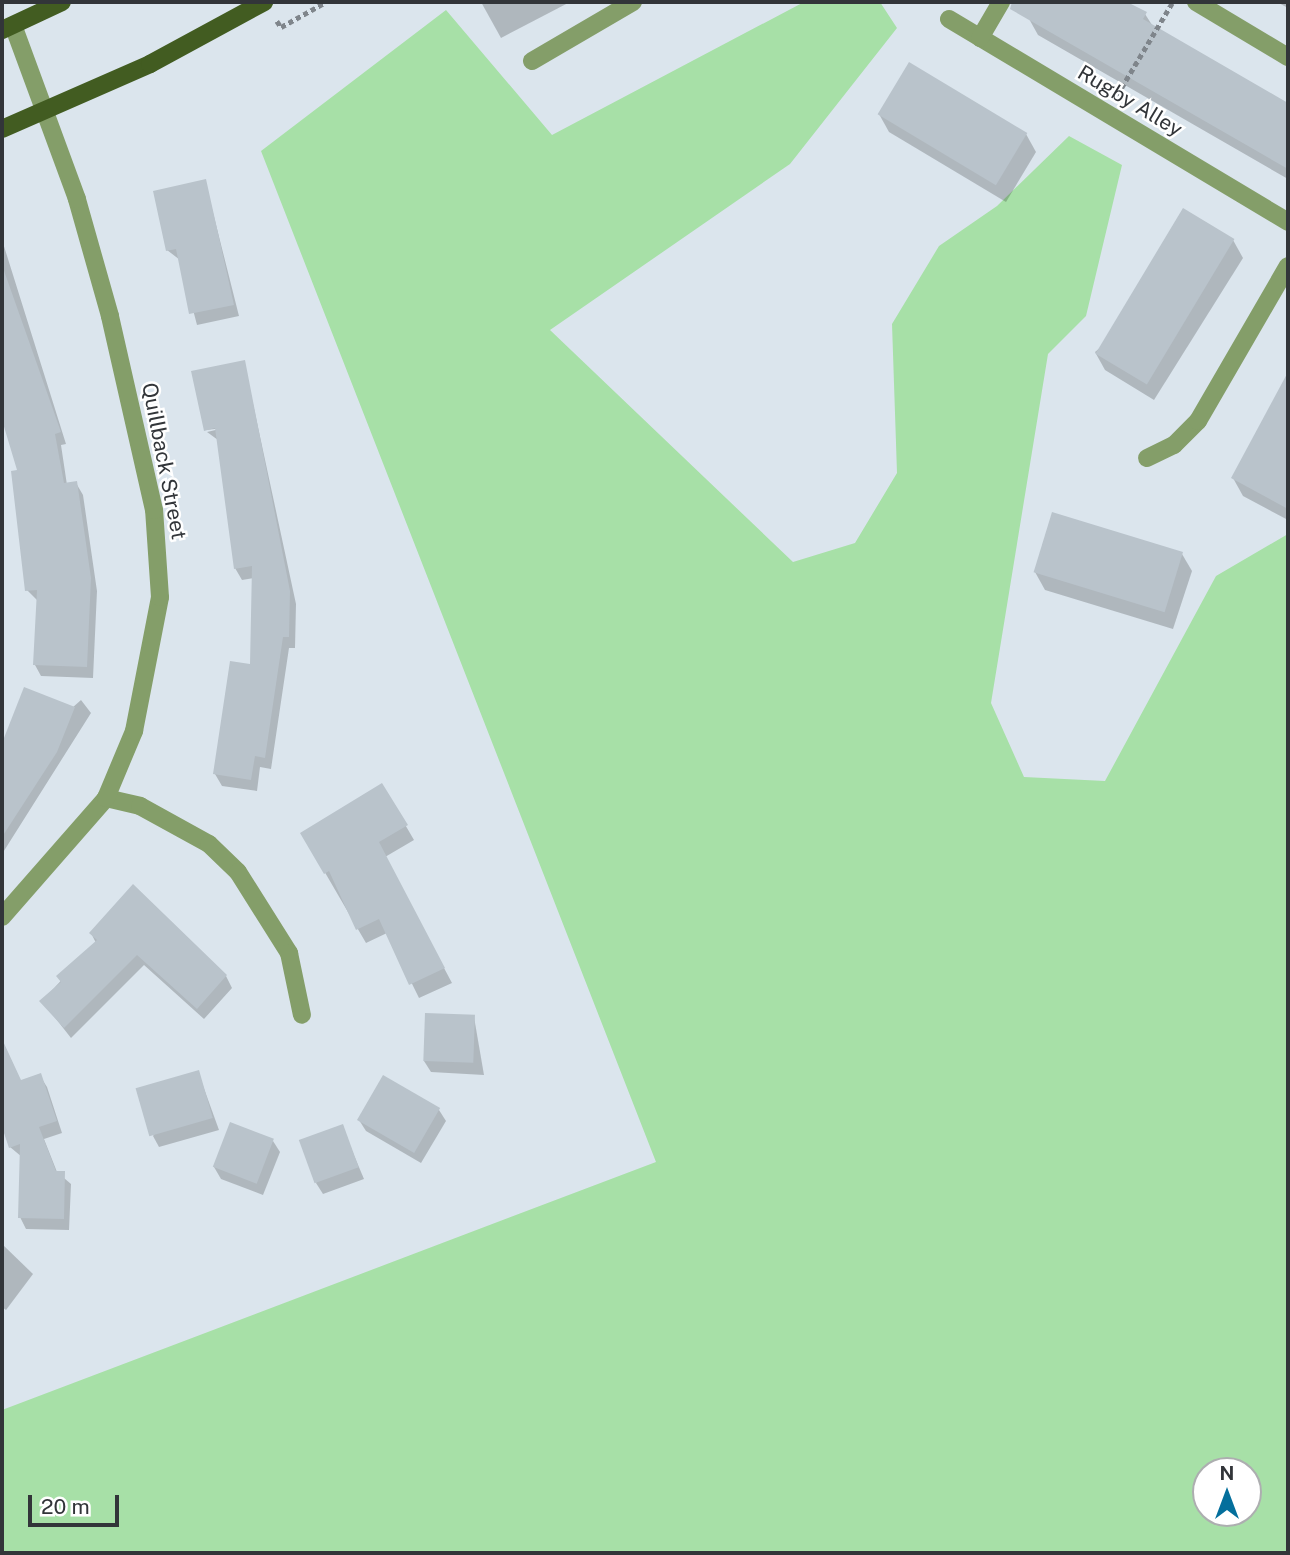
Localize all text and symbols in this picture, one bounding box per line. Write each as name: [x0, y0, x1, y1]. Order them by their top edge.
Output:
street label: Rugby Alley: [1073, 60, 1187, 142]
street label: Quillback Street: [136, 380, 192, 542]
north arrow: [1192, 1457, 1262, 1527]
text: N: [1220, 1462, 1234, 1484]
scale bar: [32, 1482, 122, 1526]
text: 20 m: [41, 1494, 90, 1519]

